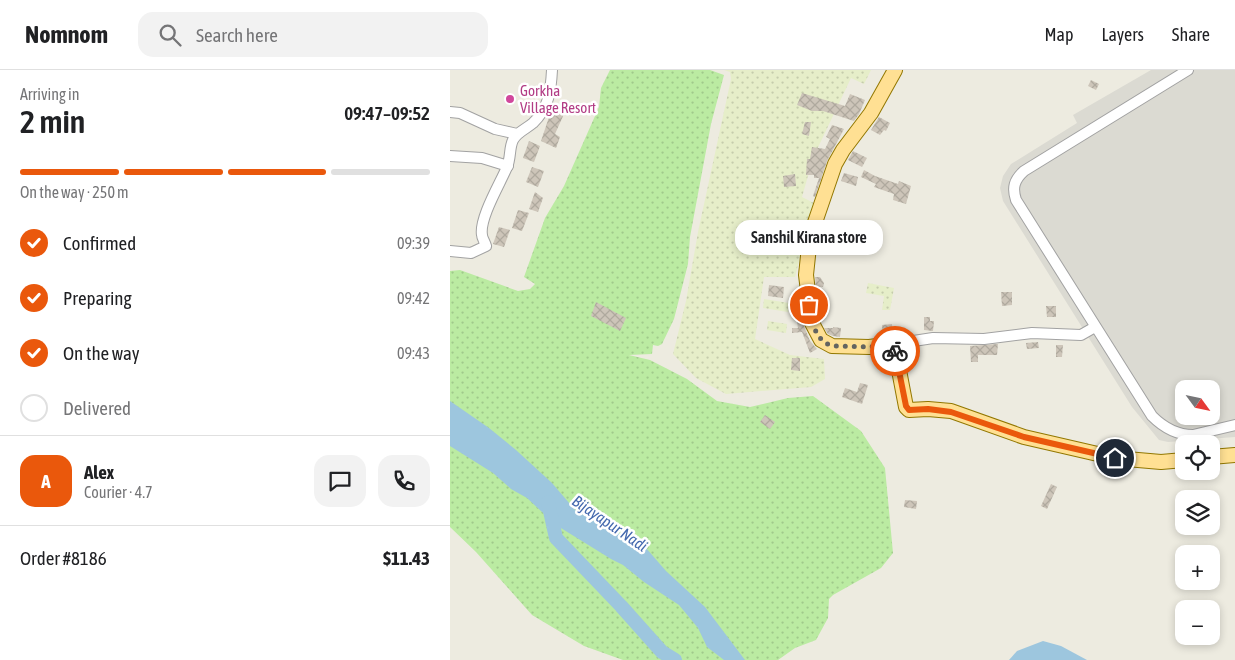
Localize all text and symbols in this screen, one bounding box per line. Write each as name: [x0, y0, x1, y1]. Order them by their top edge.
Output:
search box: [138, 12, 488, 57]
text: Nomnom: [25, 21, 108, 48]
icon: search: [156, 21, 184, 49]
text: Search here: [196, 24, 278, 46]
text: Map: [1044, 24, 1073, 45]
text: Layers: [1101, 24, 1144, 45]
text: Share: [1172, 24, 1210, 45]
place label: Gorkha Village Resort: [520, 82, 596, 116]
text: Arriving in: [20, 85, 80, 103]
marker: Gorkha Village Resort: [504, 93, 516, 105]
text: 09:47–09:52: [344, 102, 430, 124]
text: 2 min: [20, 103, 85, 140]
text: On the way · 250 m: [20, 183, 129, 201]
callout: Sanshil Kirana store: [735, 220, 883, 255]
text: Sanshil Kirana store: [751, 228, 867, 246]
icon: check: [20, 229, 48, 257]
text: Confirmed: [63, 232, 136, 254]
text: 09:39: [397, 234, 430, 252]
icon: check: [20, 284, 48, 312]
pin: [788, 284, 830, 326]
text: Preparing: [63, 287, 132, 309]
text: 09:42: [397, 289, 430, 307]
icon: bag: [795, 291, 823, 319]
courier: [870, 326, 920, 376]
icon: bike: [881, 337, 909, 365]
icon: check: [20, 339, 48, 367]
text: On the way: [63, 342, 140, 364]
text: 09:43: [397, 344, 430, 362]
north arrow: [1175, 380, 1220, 425]
map controls: [1175, 380, 1220, 645]
text: Delivered: [63, 397, 131, 419]
button: locate: [1175, 435, 1220, 480]
pin: [1094, 437, 1136, 479]
icon: home: [1101, 444, 1129, 472]
button: chat: [314, 455, 366, 507]
button: phone: [378, 455, 430, 507]
text: Alex: [84, 461, 114, 483]
text: A: [41, 470, 51, 492]
text: Courier · 4.7: [84, 483, 153, 501]
button: layers: [1175, 490, 1220, 535]
water label: Bijayapur Nadi: [569, 491, 651, 556]
button: +: [1175, 545, 1220, 590]
text: Order #8186: [20, 547, 107, 569]
text: $11.43: [383, 547, 430, 569]
button: −: [1175, 600, 1220, 645]

